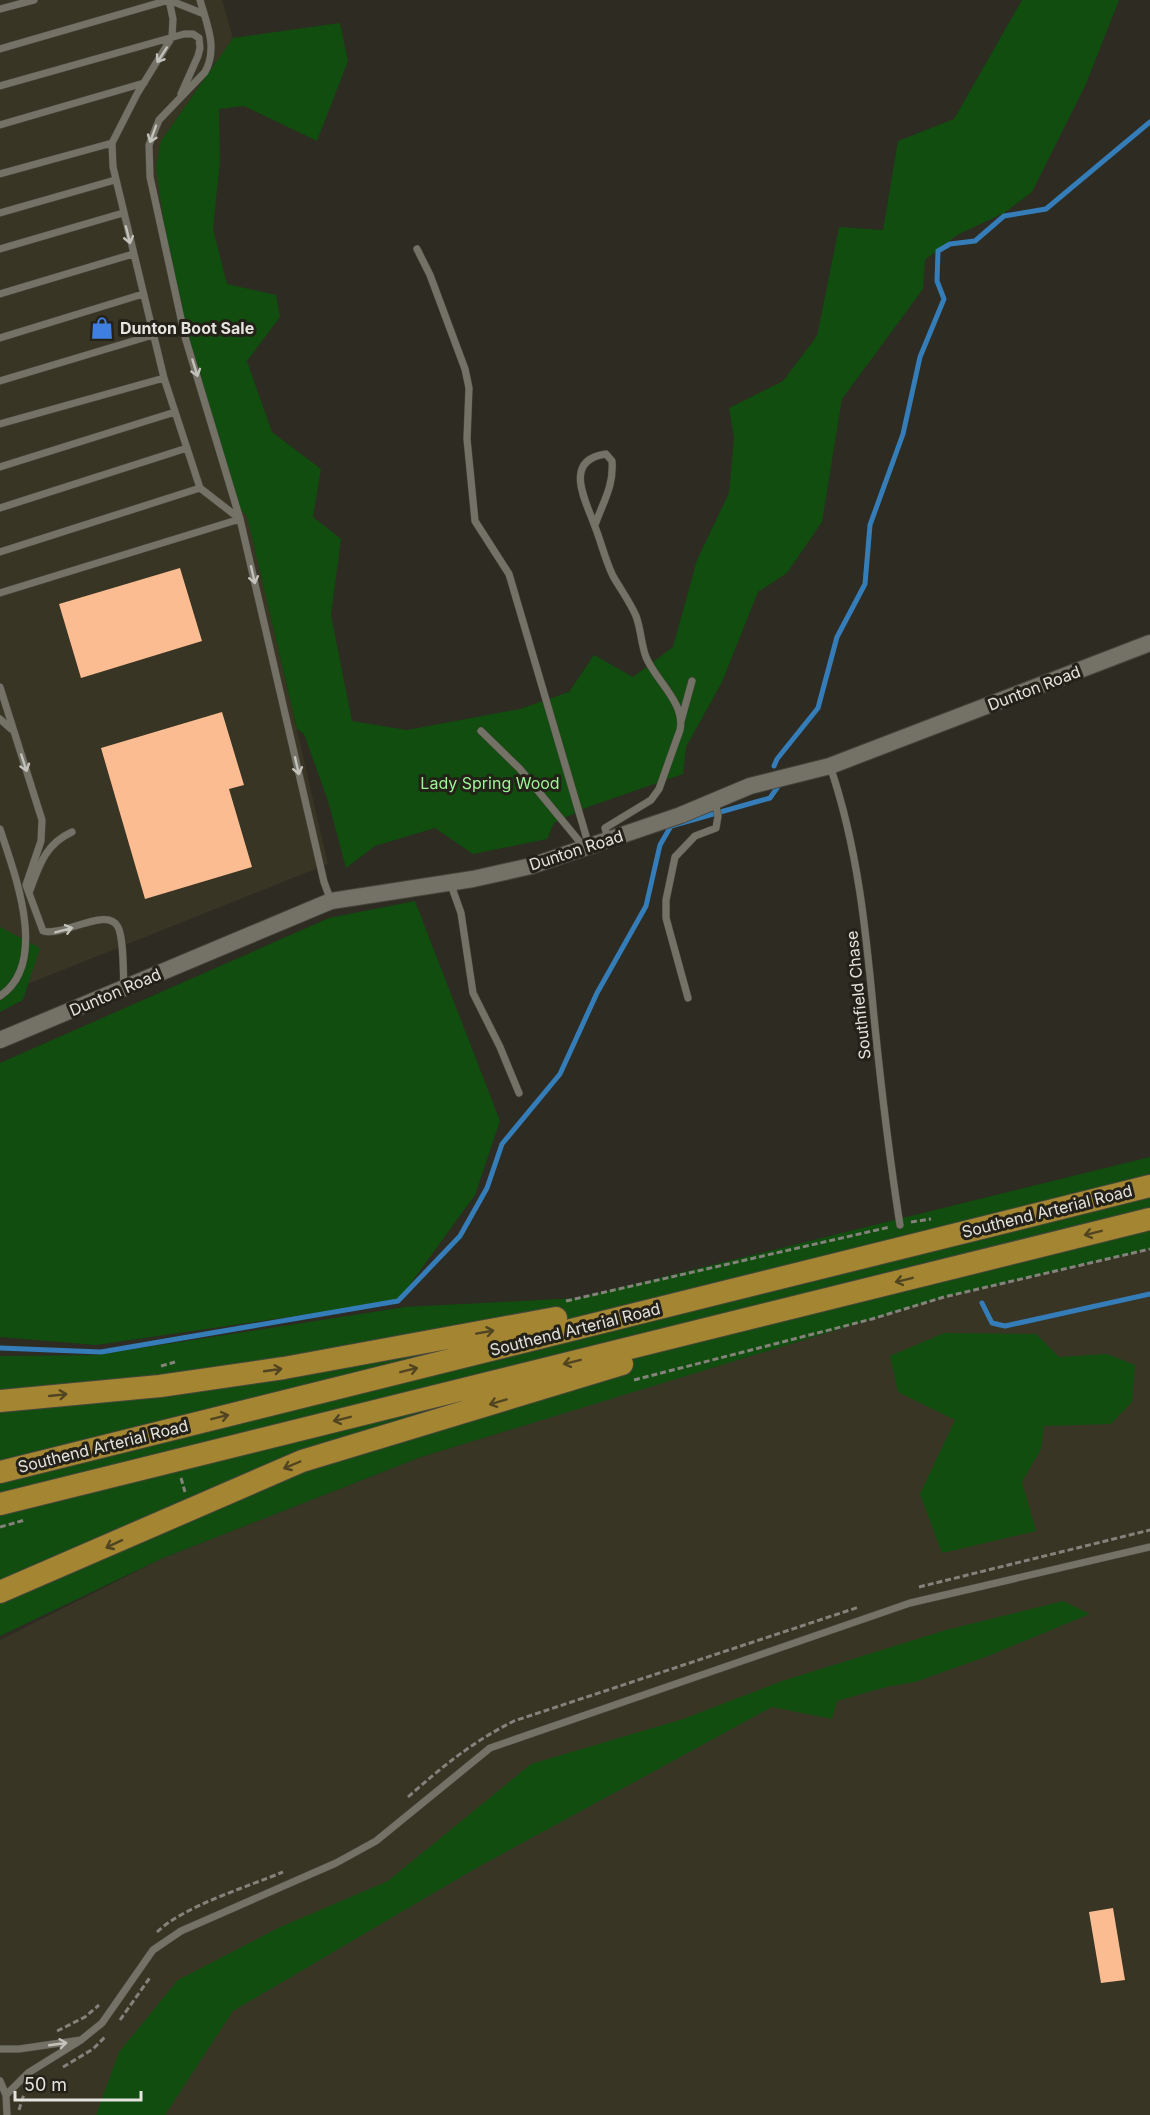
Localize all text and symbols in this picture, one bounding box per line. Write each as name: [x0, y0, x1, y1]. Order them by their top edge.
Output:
one-way arrow: [156, 46, 168, 63]
one-way arrow: [147, 124, 158, 143]
one-way arrow: [123, 225, 135, 244]
shop icon: Dunton Boot Sale: [89, 315, 115, 341]
place label: Dunton Boot Sale: [120, 318, 254, 338]
one-way arrow: [190, 358, 201, 377]
one-way arrow: [248, 566, 260, 585]
street label: Dunton Road: [985, 661, 1083, 715]
one-way arrow: [19, 753, 30, 772]
one-way arrow: [291, 756, 303, 775]
park label: Lady Spring Wood: [420, 773, 560, 793]
street label: Dunton Road: [526, 825, 626, 875]
one-way arrow: [54, 924, 73, 935]
street label: Southfield Chase: [841, 930, 875, 1060]
street label: Dunton Road: [66, 964, 164, 1020]
street label: Southend Arterial Road: [960, 1180, 1134, 1242]
one-way arrow: [1084, 1228, 1103, 1240]
one-way arrow: [895, 1274, 914, 1286]
street label: Southend Arterial Road: [488, 1298, 662, 1360]
one-way arrow: [475, 1326, 495, 1337]
one-way arrow: [563, 1357, 582, 1368]
one-way arrow: [262, 1364, 282, 1375]
one-way arrow: [399, 1364, 418, 1375]
one-way arrow: [48, 1389, 68, 1400]
one-way arrow: [489, 1397, 508, 1408]
one-way arrow: [210, 1411, 229, 1423]
one-way arrow: [333, 1414, 352, 1426]
street label: Southend Arterial Road: [16, 1415, 190, 1477]
one-way arrow: [283, 1460, 302, 1471]
one-way arrow: [105, 1538, 123, 1550]
one-way arrow: [48, 2038, 67, 2049]
scale bar: [15, 2064, 141, 2102]
text: 50 m: [24, 2074, 67, 2095]

